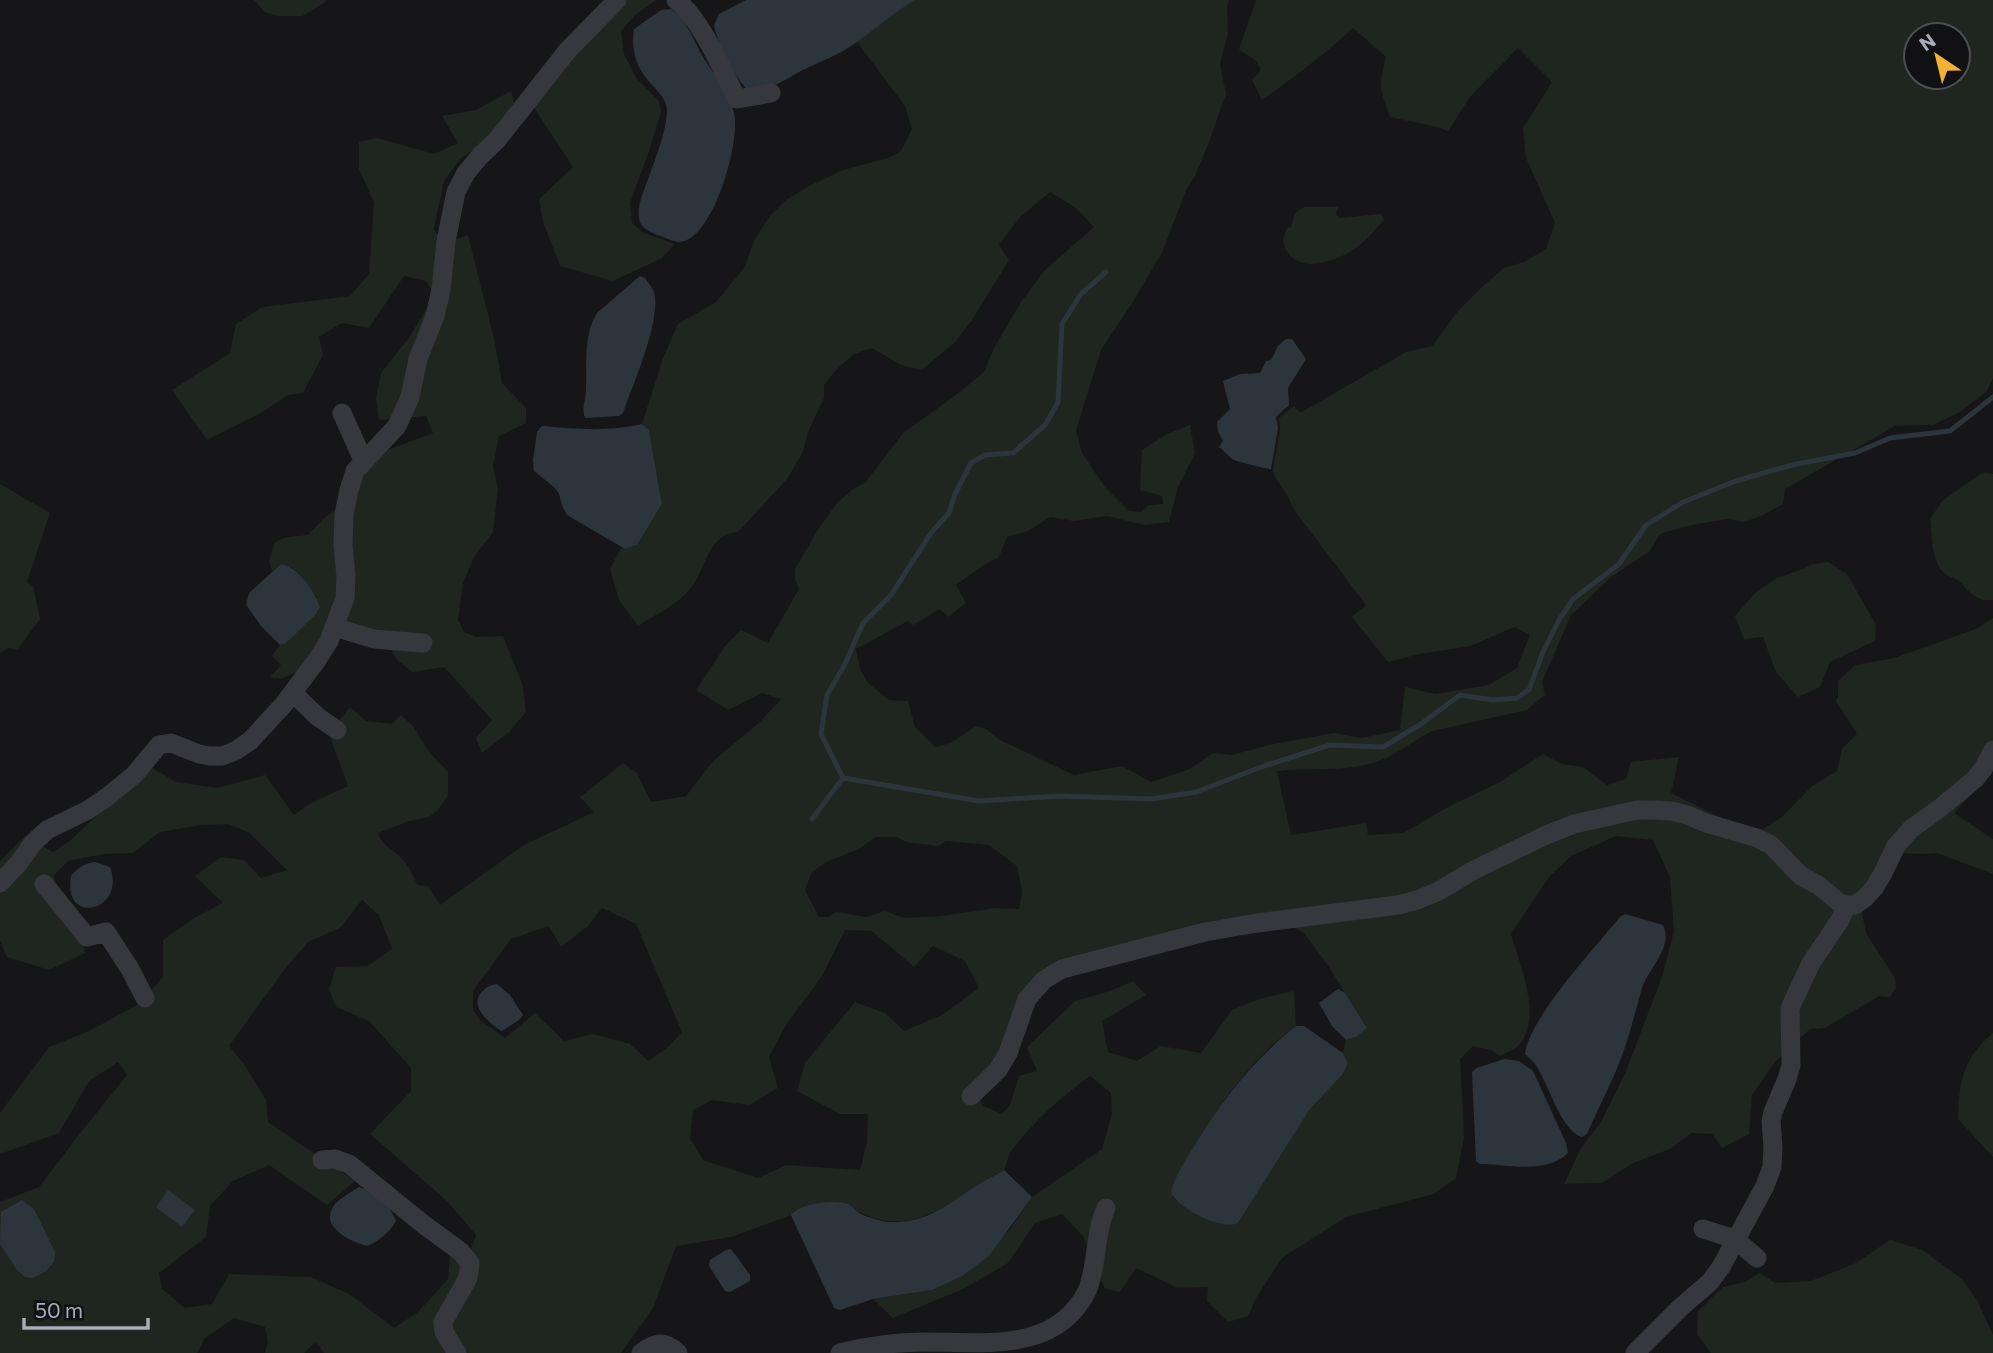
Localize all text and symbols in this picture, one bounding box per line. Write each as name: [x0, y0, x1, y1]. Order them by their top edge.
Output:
north arrow: [1902, 21, 1972, 91]
text: N: [1915, 28, 1939, 55]
scale bar: [24, 1286, 149, 1330]
text: 50 m: [35, 1297, 83, 1322]

